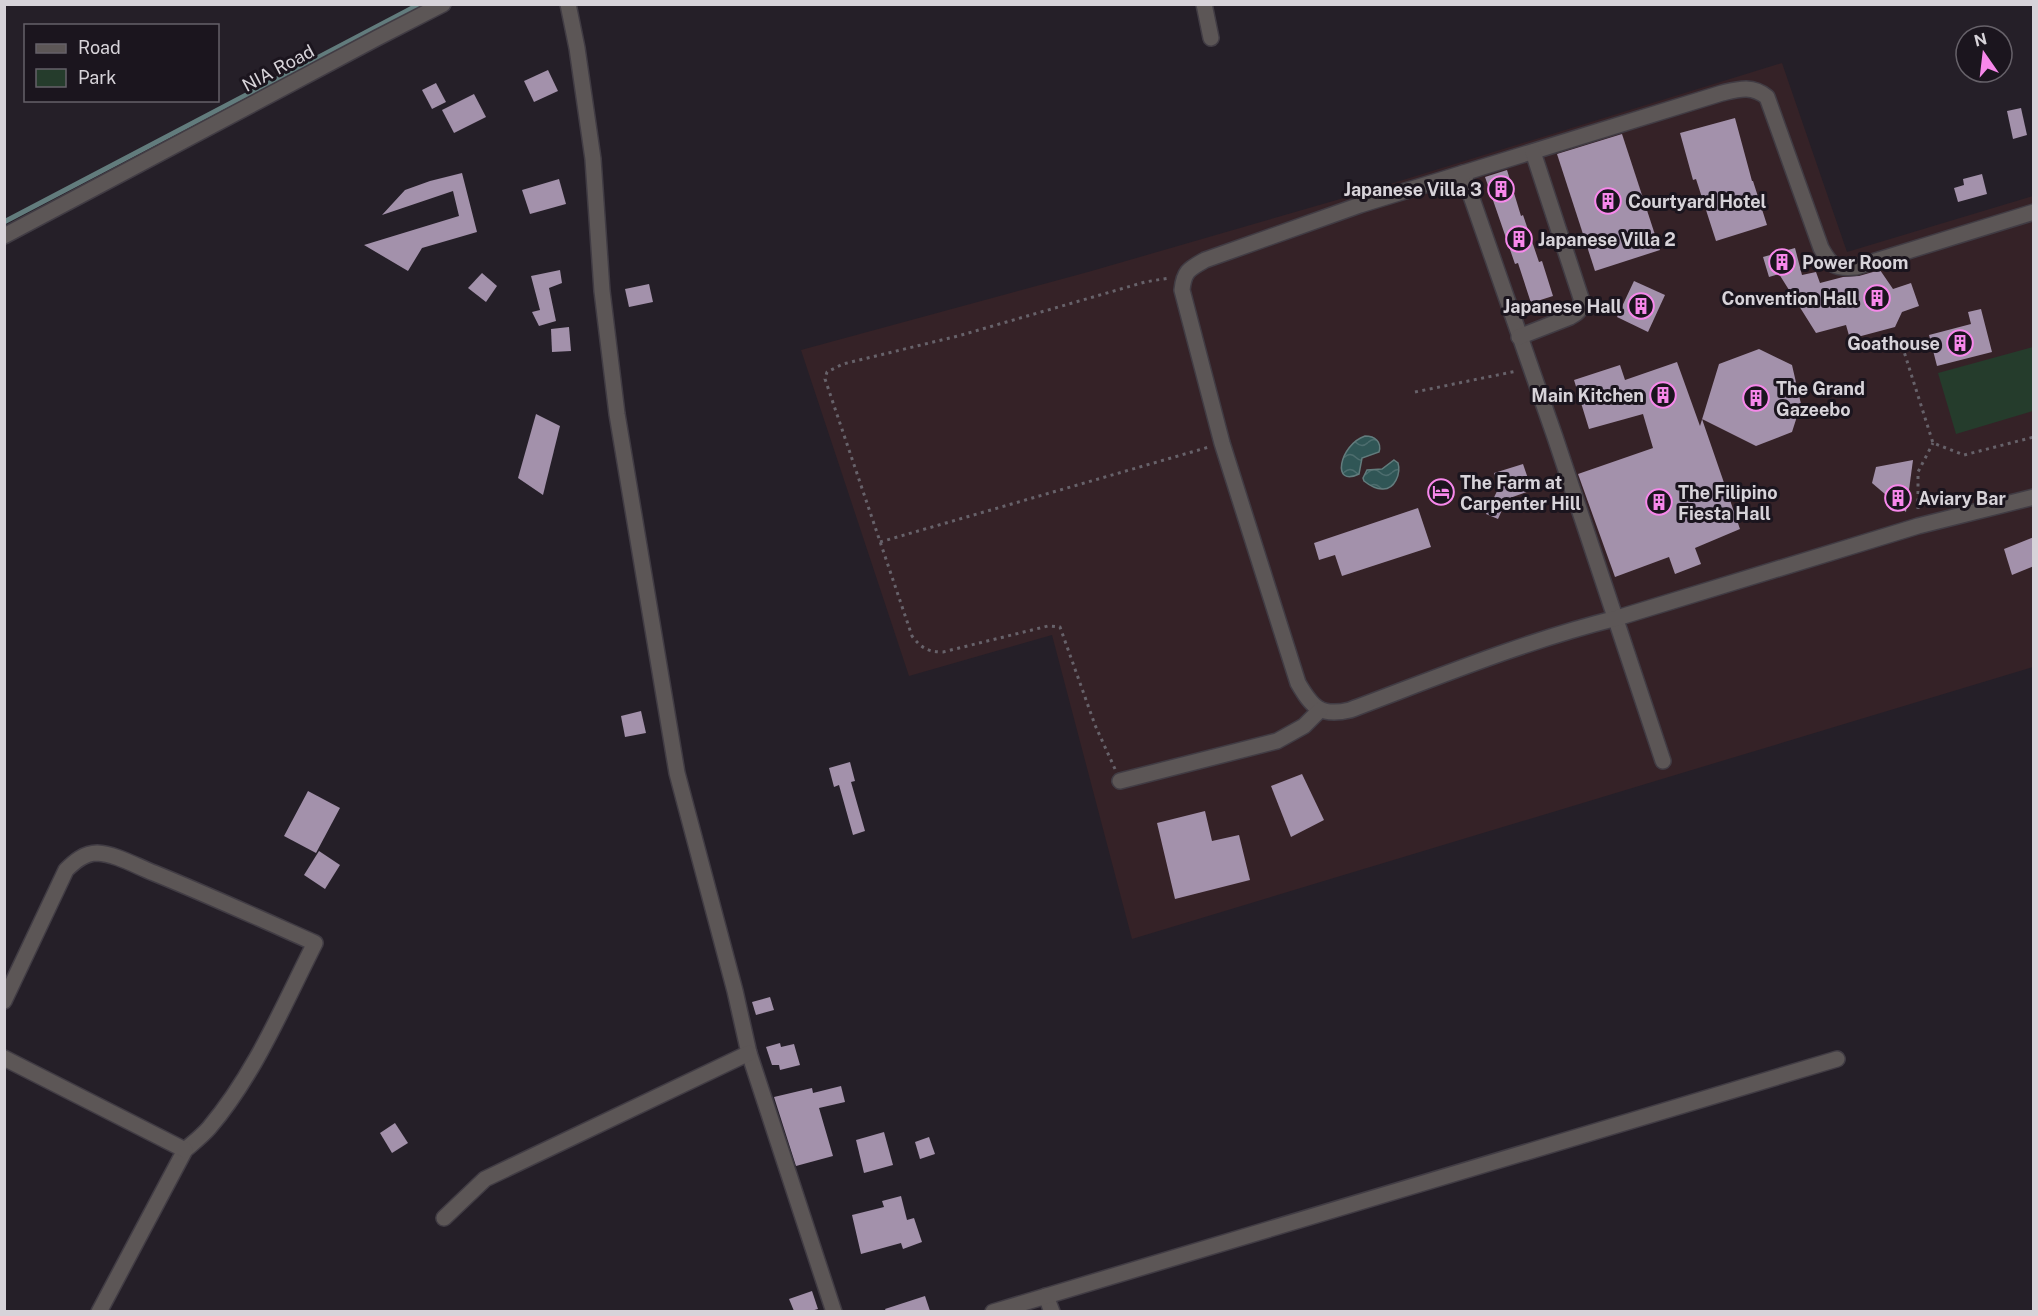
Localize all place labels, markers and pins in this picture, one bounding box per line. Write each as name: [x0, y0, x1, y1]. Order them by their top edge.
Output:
building icon: Japanese Villa 3: [1486, 174, 1516, 204]
place label: Japanese Villa 3: [1344, 179, 1482, 200]
building icon: Courtyard Hotel: [1593, 186, 1623, 216]
place label: Courtyard Hotel: [1628, 191, 1767, 212]
building icon: Japanese Villa 2: [1504, 224, 1534, 254]
place label: Japanese Villa 2: [1538, 229, 1676, 250]
building icon: Power Room: [1767, 247, 1797, 277]
place label: Power Room: [1802, 252, 1908, 273]
building icon: Convention Hall: [1862, 283, 1892, 313]
place label: Convention Hall: [1722, 288, 1858, 309]
building icon: Japanese Hall: [1626, 291, 1656, 321]
place label: Japanese Hall: [1503, 296, 1622, 317]
building icon: Goathouse: [1945, 328, 1975, 358]
place label: Goathouse: [1847, 333, 1940, 354]
place label: The Grand Gazeebo: [1776, 378, 1865, 420]
building icon: Main Kitchen: [1648, 380, 1678, 410]
building icon: The Grand Gazeebo: [1741, 383, 1771, 413]
place label: Main Kitchen: [1531, 385, 1644, 406]
place label: The Farm at Carpenter Hill: [1460, 472, 1581, 514]
hotel icon: The Farm at Carpenter Hill: [1426, 477, 1456, 507]
place label: The Filipino Fiesta Hall: [1678, 482, 1778, 524]
building icon: Aviary Bar: [1883, 483, 1913, 513]
building icon: The Filipino Fiesta Hall: [1644, 487, 1674, 517]
place label: Aviary Bar: [1918, 488, 2006, 509]

